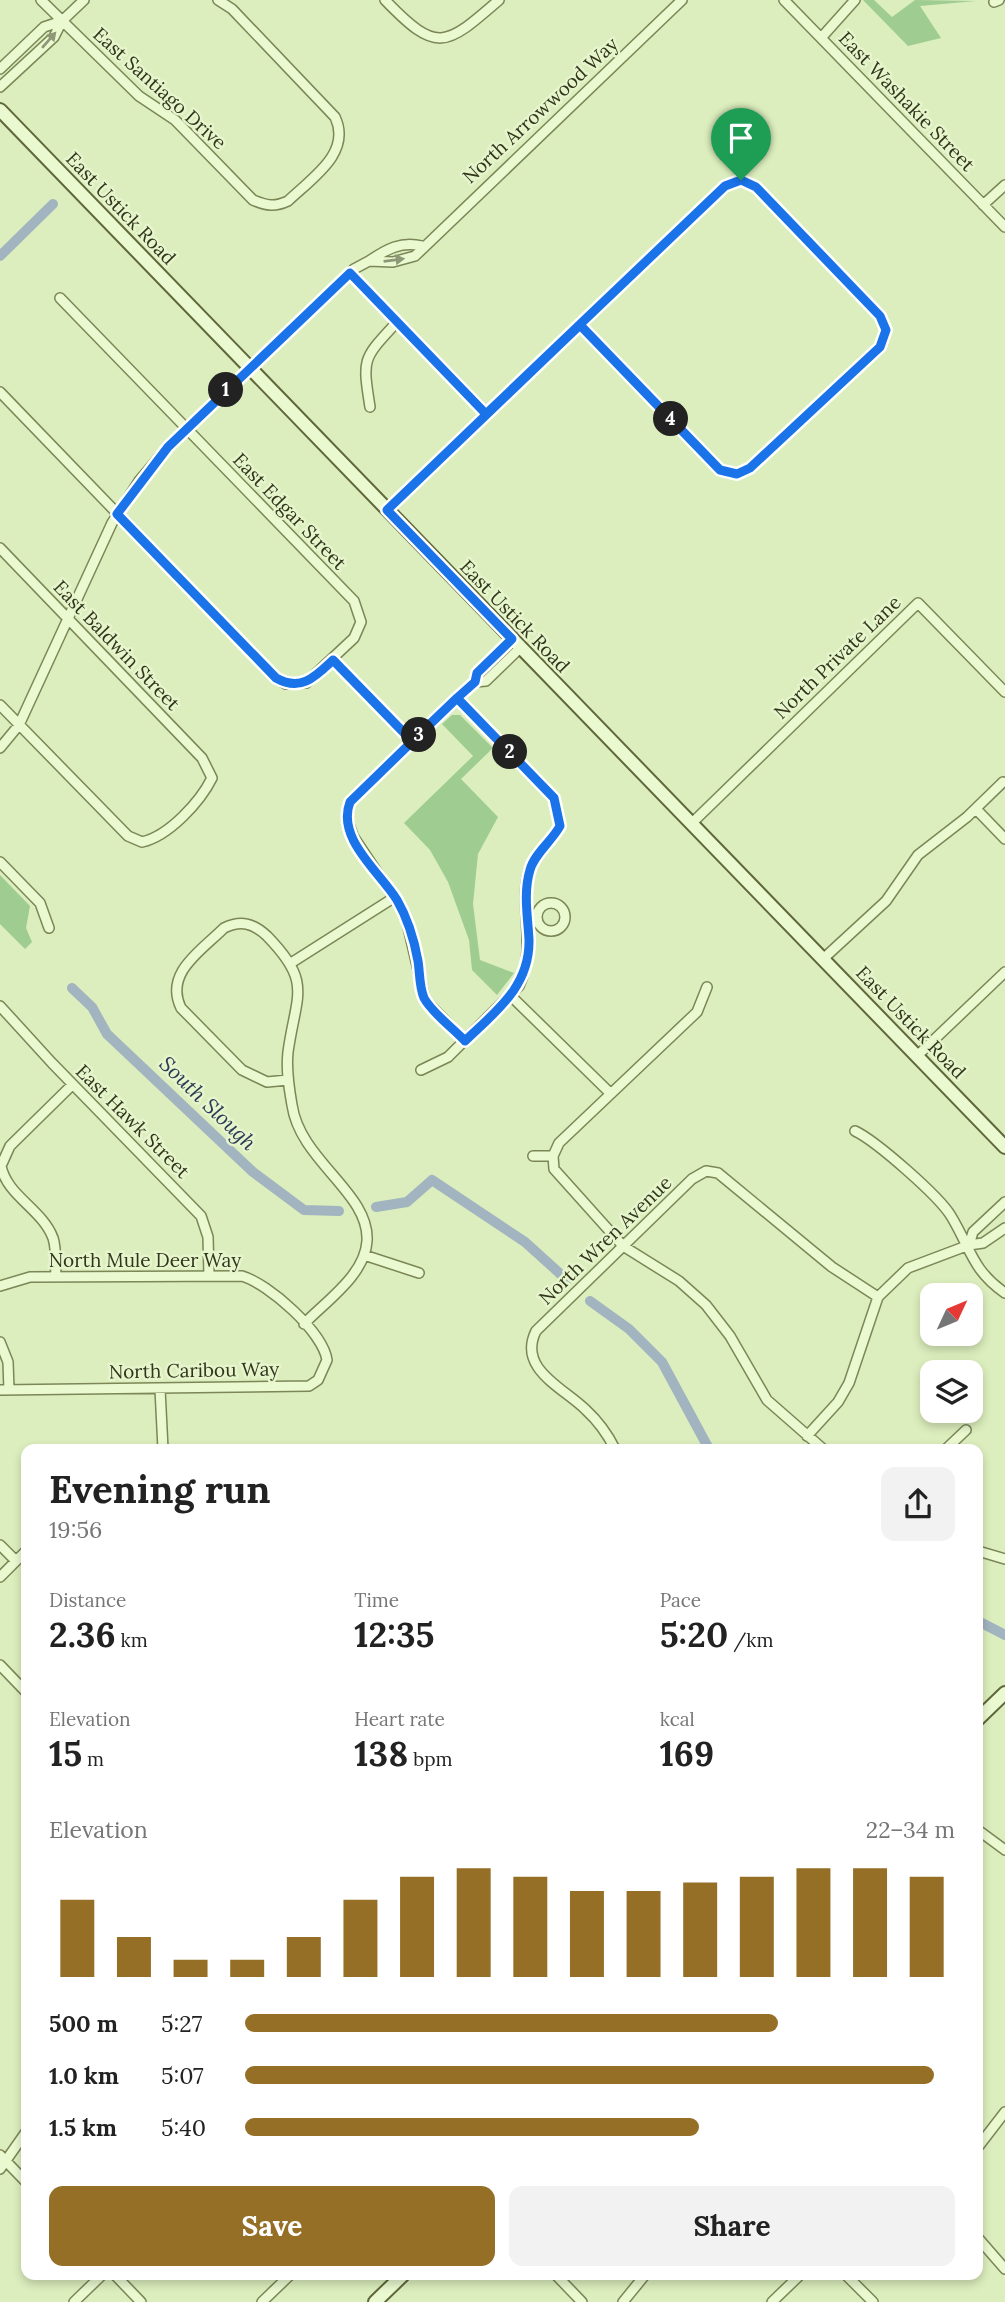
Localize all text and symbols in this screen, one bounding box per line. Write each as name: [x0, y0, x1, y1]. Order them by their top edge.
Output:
street label: East Santiago Drive: [88, 22, 232, 154]
street label: East Washakie Street: [834, 26, 980, 176]
one-way arrow: [41, 31, 57, 49]
street label: North Arrowwood Way: [457, 32, 623, 188]
pin: [711, 108, 771, 180]
icon: arrive: [722, 119, 760, 157]
street label: East Ustick Road: [61, 147, 181, 269]
one-way arrow: [383, 255, 405, 266]
pin: 1: [208, 372, 244, 408]
text: 1: [222, 377, 229, 401]
pin: 4: [654, 402, 688, 436]
text: 4: [665, 406, 676, 430]
street label: East Edgar Street: [228, 448, 352, 575]
street label: East Ustick Road: [455, 555, 575, 677]
street label: East Baldwin Street: [49, 575, 186, 716]
street label: North Private Lane: [768, 590, 906, 724]
pin: 3: [402, 718, 436, 752]
text: 3: [413, 722, 424, 746]
pin: 2: [492, 734, 528, 770]
text: 2: [504, 739, 515, 763]
street label: East Ustick Road: [851, 961, 971, 1083]
water label: South Slough: [154, 1050, 262, 1156]
street label: East Hawk Street: [71, 1059, 195, 1183]
street label: North Wren Avenue: [534, 1170, 676, 1310]
street label: North Mule Deer Way: [49, 1248, 241, 1272]
north arrow: [920, 1283, 984, 1346]
map controls: [920, 1283, 983, 1423]
street label: North Caribou Way: [109, 1357, 279, 1383]
button: layers: [920, 1360, 983, 1423]
text: Evening run: [49, 1465, 271, 1513]
button: share: [881, 1467, 955, 1541]
text: 19:56: [49, 1515, 102, 1544]
text: Distance: [49, 1588, 126, 1612]
text: Time: [354, 1588, 399, 1612]
text: Pace: [660, 1588, 701, 1612]
text: 2.36: [49, 1612, 116, 1657]
text: 12:35: [354, 1612, 434, 1657]
text: 5:20: [660, 1612, 728, 1657]
text: km: [116, 1628, 148, 1652]
text: /km: [728, 1628, 774, 1652]
text: Elevation: [49, 1707, 131, 1731]
text: Heart rate: [354, 1707, 445, 1731]
text: kcal: [660, 1707, 695, 1731]
text: 15: [49, 1731, 82, 1776]
text: 138: [354, 1731, 408, 1776]
text: 169: [660, 1731, 714, 1776]
text: m: [82, 1747, 104, 1771]
text: bpm: [408, 1747, 453, 1771]
text: Elevation: [49, 1815, 148, 1844]
text: 22–34 m: [866, 1815, 955, 1844]
text: 500 m: [49, 2009, 118, 2038]
text: 5:27: [161, 2009, 202, 2038]
text: 1.0 km: [49, 2061, 119, 2090]
text: 5:07: [161, 2061, 204, 2090]
text: 1.5 km: [49, 2113, 117, 2142]
text: 5:40: [161, 2113, 206, 2142]
button: Save: [49, 2186, 495, 2266]
button: Share: [509, 2186, 955, 2266]

